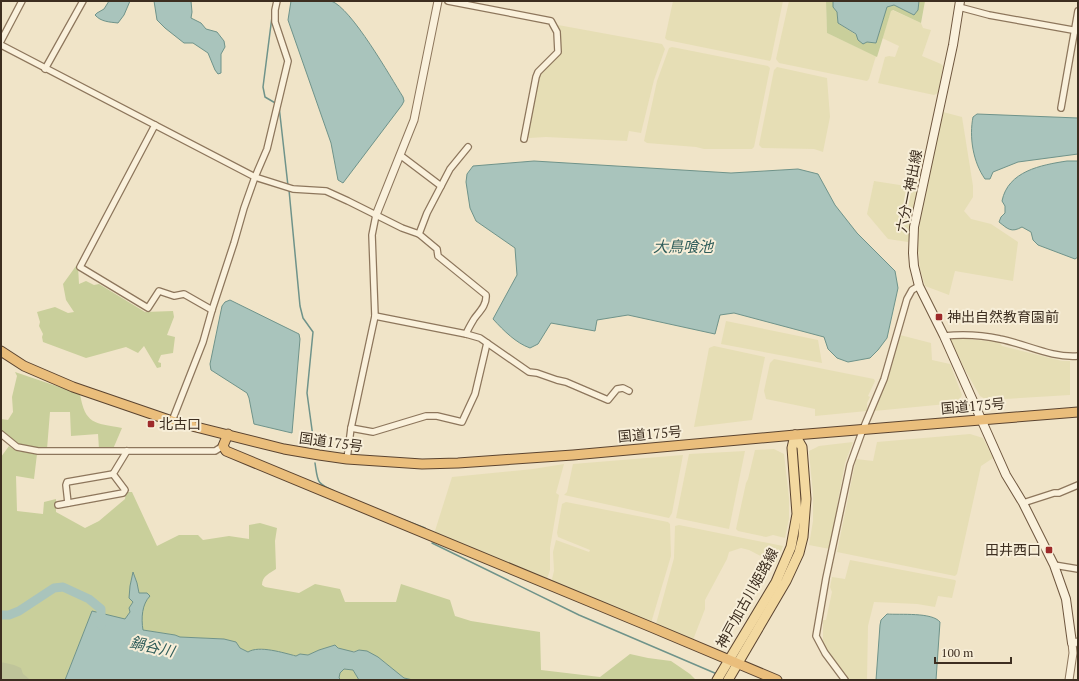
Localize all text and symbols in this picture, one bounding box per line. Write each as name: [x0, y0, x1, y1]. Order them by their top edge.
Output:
street label: 六分一神出線: [891, 148, 926, 234]
water label: 大鳥喰池: [653, 236, 715, 256]
place label: 神出自然教育園前: [947, 307, 1059, 326]
marker: 神出自然教育園前: [934, 312, 944, 322]
street label: 国道175号: [940, 393, 1006, 418]
place label: 北古口: [159, 414, 201, 433]
marker: 北古口: [146, 419, 156, 429]
street label: 国道175号: [617, 421, 683, 446]
street label: 国道175号: [298, 428, 364, 455]
place label: 田井西口: [985, 540, 1041, 559]
street label: 神戸加古川姫路線: [711, 544, 782, 651]
marker: 田井西口: [1044, 545, 1054, 555]
water label: 鍋谷川: [128, 631, 178, 661]
scale bar: [935, 639, 1011, 665]
text: 100 m: [941, 645, 974, 660]

